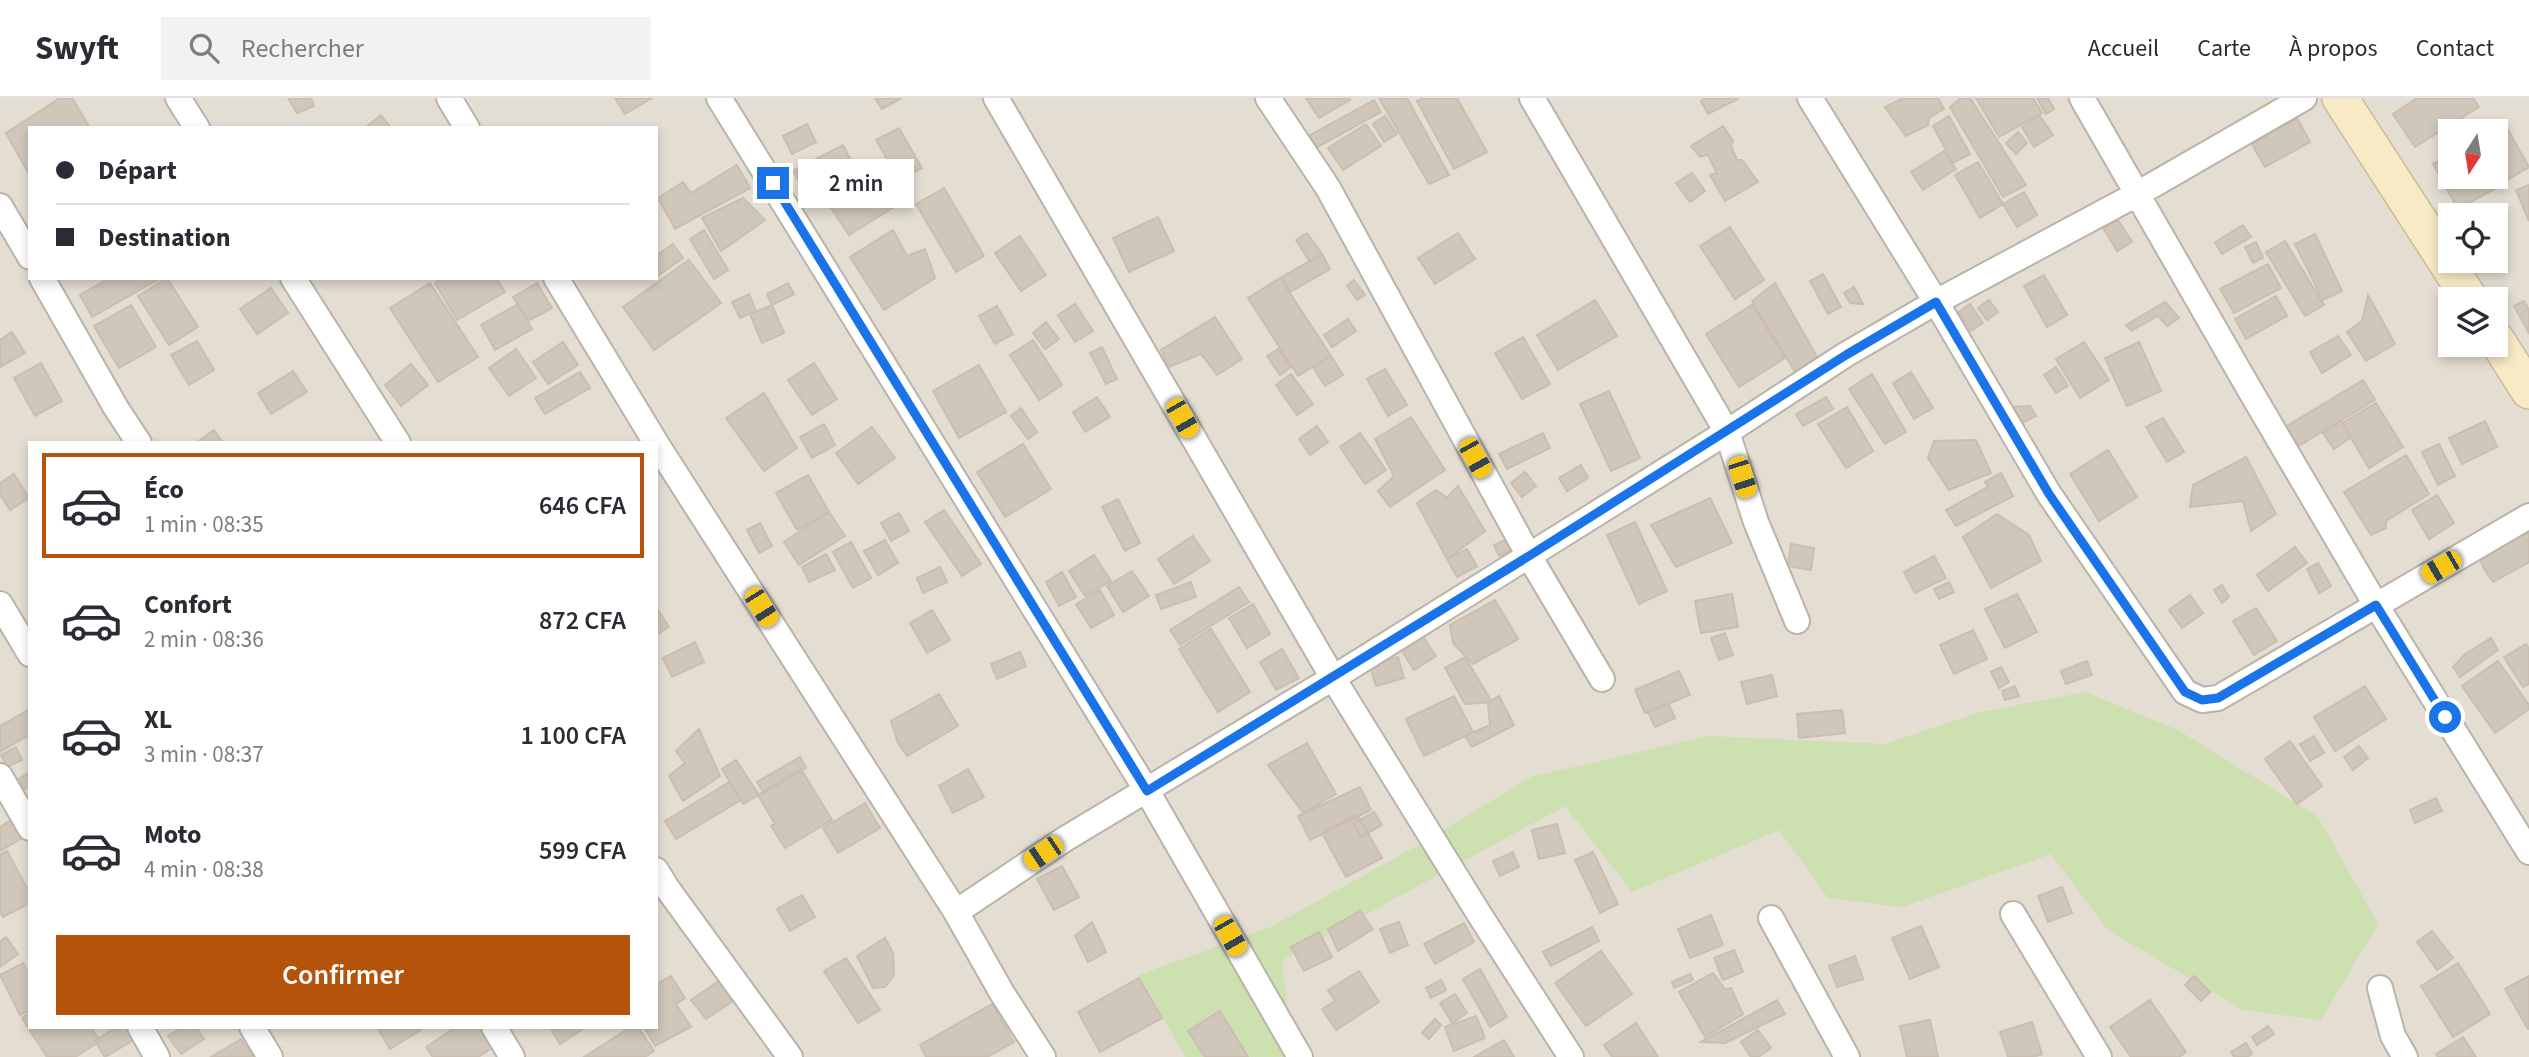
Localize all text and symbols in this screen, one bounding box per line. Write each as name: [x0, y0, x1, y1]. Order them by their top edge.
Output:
search box: [161, 17, 651, 80]
text: Swyft: [35, 25, 119, 72]
icon: search: [185, 29, 223, 67]
text: Rechercher: [241, 30, 364, 67]
text: Accueil: [2088, 31, 2159, 66]
text: Carte: [2197, 31, 2251, 66]
text: À propos: [2289, 31, 2378, 66]
text: Contact: [2416, 31, 2494, 66]
north arrow: [2438, 119, 2508, 189]
map controls: [2438, 119, 2508, 357]
text: Départ: [98, 152, 177, 189]
callout: 2 min: [798, 158, 913, 208]
route end: [757, 167, 789, 199]
text: 2 min: [829, 167, 883, 200]
button: locate: [2438, 203, 2508, 273]
text: Destination: [98, 219, 231, 256]
button: layers: [2438, 287, 2508, 357]
car: [1163, 395, 1202, 441]
car: [1456, 435, 1495, 481]
car: [1726, 454, 1759, 500]
text: Éco: [144, 471, 184, 508]
icon: car: [60, 474, 123, 537]
text: 646 CFA: [539, 487, 626, 524]
text: 1 min · 08:35: [144, 508, 264, 541]
car: [2418, 547, 2465, 587]
car: [741, 584, 782, 630]
text: Confort: [144, 586, 232, 623]
icon: car: [60, 589, 123, 652]
text: 872 CFA: [539, 602, 626, 639]
text: 2 min · 08:36: [144, 623, 264, 656]
text: XL: [144, 701, 172, 738]
route start: [2429, 701, 2461, 733]
icon: car: [60, 704, 123, 767]
text: 1 100 CFA: [521, 717, 626, 754]
text: 3 min · 08:37: [144, 738, 264, 771]
text: Moto: [144, 816, 201, 853]
icon: car: [60, 819, 123, 882]
text: 599 CFA: [539, 832, 626, 869]
car: [1020, 833, 1067, 873]
text: 4 min · 08:38: [144, 853, 264, 886]
car: [1211, 913, 1250, 959]
button: Confirmer: [56, 935, 630, 1015]

